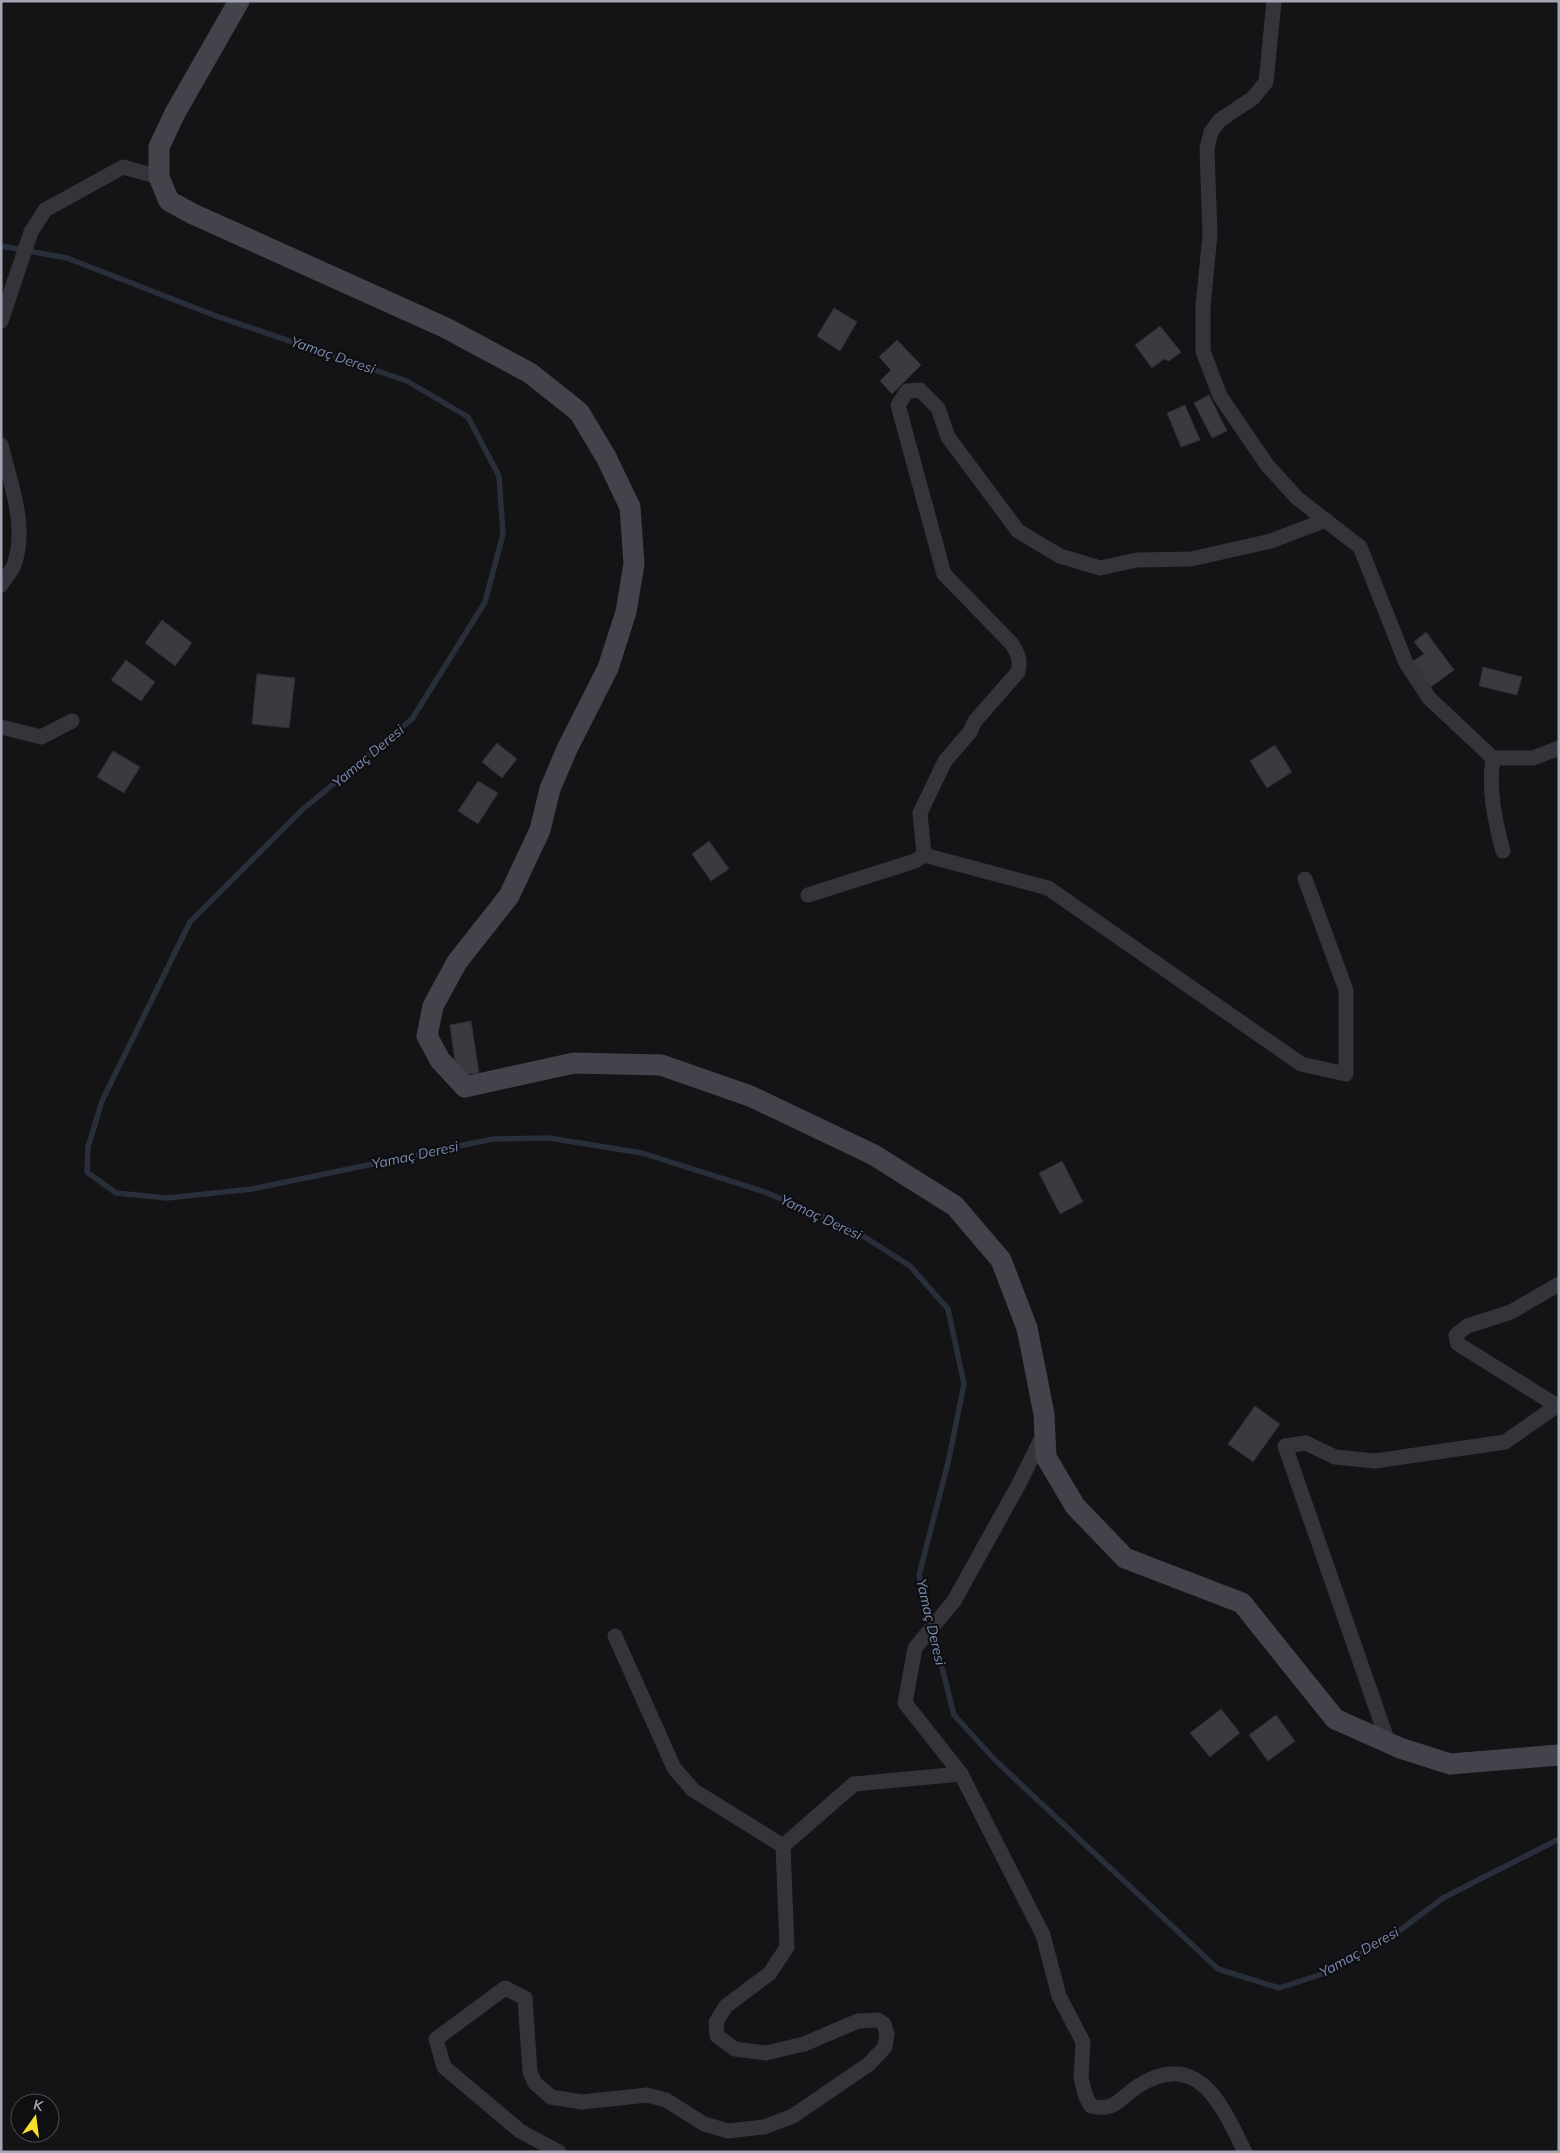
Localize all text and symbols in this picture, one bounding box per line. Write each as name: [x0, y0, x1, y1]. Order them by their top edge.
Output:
water label: Yamaç Deresi: [288, 332, 378, 378]
water label: Yamaç Deresi: [328, 720, 408, 791]
water label: Yamaç Deresi: [370, 1137, 461, 1173]
water label: Yamaç Deresi: [777, 1190, 865, 1244]
water label: Yamaç Deresi: [912, 1577, 950, 1668]
water label: Yamaç Deresi: [1316, 1922, 1402, 1981]
north arrow: [10, 2093, 60, 2143]
text: K: [31, 2096, 45, 2115]

